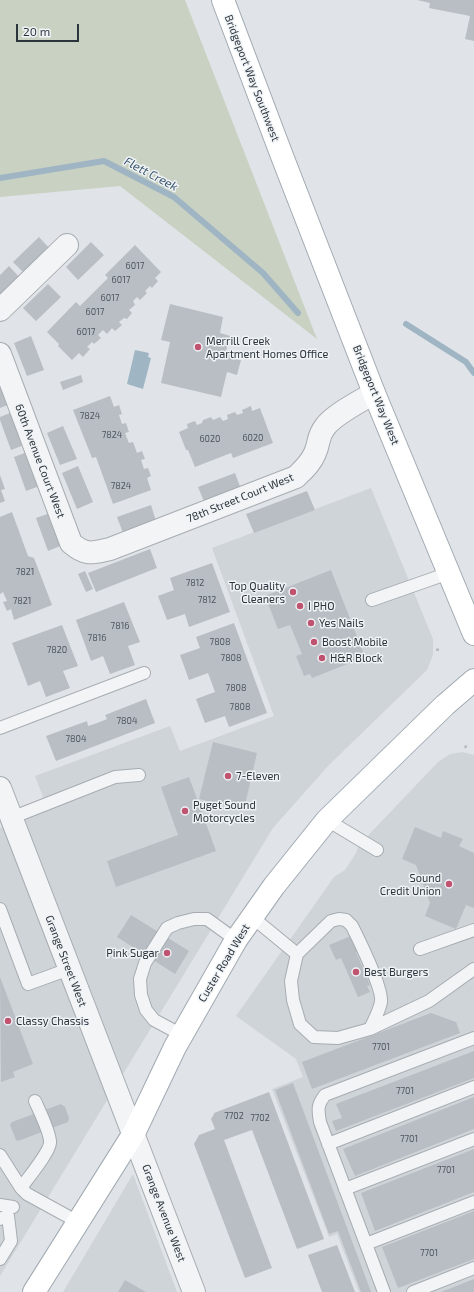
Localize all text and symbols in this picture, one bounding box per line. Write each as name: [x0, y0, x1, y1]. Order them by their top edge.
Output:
street label: Bridgeport Way Southwest: [222, 13, 282, 143]
scale bar: [18, 16, 81, 42]
text: 20 m: [23, 24, 50, 38]
water label: Flett Creek: [122, 154, 180, 194]
house number: 6017: [126, 261, 144, 271]
house number: 6017: [112, 275, 130, 285]
house number: 6017: [101, 293, 119, 303]
house number: 6017: [86, 307, 104, 317]
house number: 6017: [77, 327, 95, 337]
place label: Merrill Creek Apartment Homes Office: [206, 334, 328, 360]
marker: Merrill Creek Apartment Homes Office: [193, 342, 203, 352]
street label: Bridgeport Way West: [350, 343, 402, 447]
street label: 60th Avenue Court West: [12, 402, 68, 520]
house number: 7824: [80, 411, 100, 421]
house number: 7824: [102, 430, 122, 440]
house number: 6020: [242, 433, 264, 443]
house number: 6020: [199, 434, 221, 444]
street label: 78th Street Court West: [185, 471, 295, 525]
house number: 7824: [111, 481, 131, 491]
house number: 7821: [16, 567, 34, 577]
house number: 7812: [186, 578, 204, 588]
place label: Top Quality Cleaners: [229, 579, 285, 605]
marker: Top Quality Cleaners: [288, 587, 298, 597]
house number: 7812: [198, 595, 216, 605]
house number: 7821: [13, 596, 31, 606]
place label: I PHO: [308, 599, 335, 613]
marker: I PHO: [295, 601, 305, 611]
place label: Yes Nails: [319, 616, 364, 630]
marker: Yes Nails: [306, 618, 316, 628]
house number: 7816: [111, 621, 129, 631]
house number: 7816: [88, 633, 106, 643]
place label: Boost Mobile: [322, 635, 388, 649]
house number: 7808: [210, 637, 230, 647]
marker: Boost Mobile: [309, 637, 319, 647]
house number: 7820: [47, 645, 67, 655]
place label: H&R Block: [330, 651, 382, 665]
house number: 7808: [221, 653, 241, 663]
marker: H&R Block: [317, 653, 327, 663]
house number: 7808: [226, 683, 246, 693]
house number: 7808: [230, 702, 250, 712]
house number: 7804: [116, 716, 138, 726]
house number: 7804: [65, 734, 87, 744]
place label: 7-Eleven: [236, 769, 280, 783]
marker: 7-Eleven: [223, 771, 233, 781]
place label: Puget Sound Motorcycles: [193, 798, 256, 824]
marker: Puget Sound Motorcycles: [180, 806, 190, 816]
place label: Sound Credit Union: [380, 871, 441, 897]
marker: Sound Credit Union: [444, 879, 454, 889]
street label: Grange Street West: [42, 913, 90, 1009]
street label: Custer Road West: [195, 922, 253, 1004]
place label: Pink Sugar: [106, 946, 159, 960]
marker: Pink Sugar: [162, 948, 172, 958]
place label: Best Burgers: [364, 965, 428, 979]
marker: Best Burgers: [351, 967, 361, 977]
place label: Classy Chassis: [16, 1014, 89, 1028]
marker: Classy Chassis: [3, 1016, 13, 1026]
house number: 7701: [372, 1042, 390, 1052]
house number: 7701: [396, 1086, 414, 1096]
house number: 7702: [224, 1111, 244, 1121]
house number: 7702: [250, 1113, 270, 1123]
house number: 7701: [400, 1134, 418, 1144]
street label: Grange Avenue West: [139, 1162, 189, 1264]
house number: 7701: [437, 1165, 455, 1175]
house number: 7701: [420, 1248, 438, 1258]

